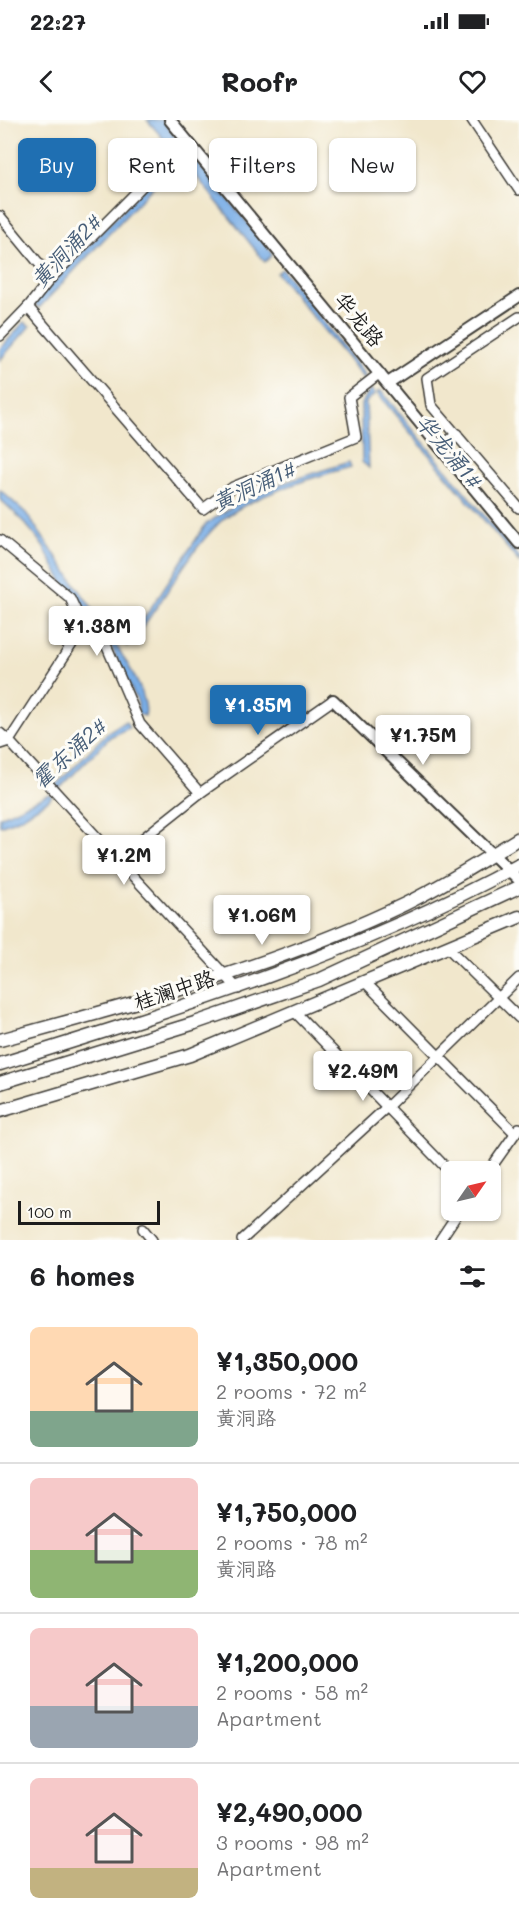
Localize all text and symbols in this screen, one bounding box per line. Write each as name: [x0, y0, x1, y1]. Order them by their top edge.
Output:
text: 22:27: [30, 7, 86, 36]
text: Roofr: [221, 64, 298, 99]
icon: back: [30, 65, 63, 98]
icon: heart: [456, 65, 489, 98]
chip: Buy: [18, 138, 96, 192]
chip: Rent: [108, 138, 197, 192]
chip: Filters: [209, 138, 317, 192]
chip: New: [329, 138, 416, 192]
water label: 黄洞涌2#: [24, 207, 108, 293]
street label: 华龙路: [329, 286, 391, 352]
water label: 华龙涌1#: [410, 407, 490, 495]
water label: 黄洞涌1#: [207, 453, 301, 517]
pin: ¥1.38M: [48, 606, 146, 657]
text: ¥1.38M: [63, 612, 131, 638]
pin: ¥1.35M: [209, 685, 307, 736]
text: ¥1.35M: [224, 691, 292, 717]
water label: 霍东涌2#: [25, 711, 113, 793]
pin: ¥1.75M: [374, 715, 472, 766]
text: ¥1.75M: [389, 721, 457, 747]
pin: ¥1.2M: [82, 835, 166, 886]
text: ¥1.2M: [96, 841, 152, 867]
pin: ¥1.06M: [213, 895, 311, 946]
text: ¥1.06M: [227, 901, 297, 927]
street label: 桂澜中路: [130, 963, 218, 1015]
pin: ¥2.49M: [314, 1051, 412, 1102]
text: ¥2.49M: [327, 1057, 399, 1083]
north arrow: [441, 1161, 501, 1221]
map controls: [441, 1161, 501, 1221]
scale bar: [18, 1198, 160, 1226]
text: 100 m: [27, 1201, 72, 1222]
text: 6 homes: [30, 1259, 135, 1293]
icon: filters: [456, 1260, 489, 1293]
text: ¥1,350,000: [216, 1344, 358, 1378]
icon: home: [78, 1351, 150, 1423]
text: 2 rooms · 72 m²: [216, 1378, 367, 1404]
text: 黄洞路: [216, 1404, 276, 1430]
text: ¥1,750,000: [216, 1495, 357, 1529]
icon: home: [78, 1502, 150, 1574]
text: 2 rooms · 78 m²: [216, 1529, 368, 1555]
text: 黄洞路: [216, 1555, 276, 1581]
text: ¥1,200,000: [216, 1645, 359, 1679]
icon: home: [78, 1652, 150, 1724]
text: 2 rooms · 58 m²: [216, 1679, 368, 1705]
text: Apartment: [216, 1705, 322, 1731]
text: ¥2,490,000: [216, 1795, 363, 1829]
icon: home: [78, 1802, 150, 1874]
text: 3 rooms · 98 m²: [216, 1829, 369, 1855]
text: Apartment: [216, 1855, 322, 1881]

